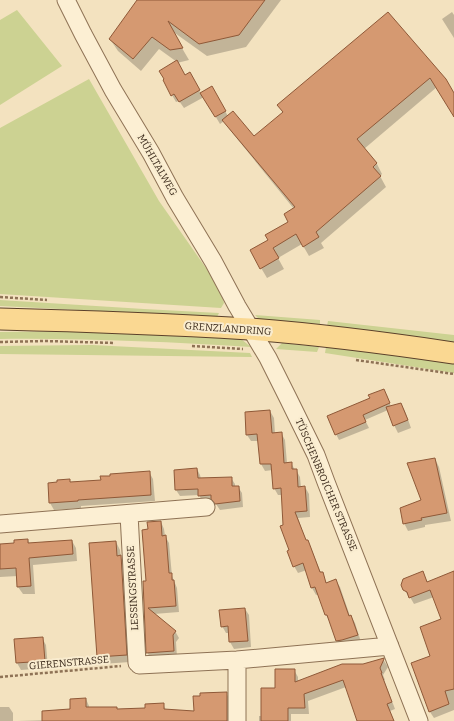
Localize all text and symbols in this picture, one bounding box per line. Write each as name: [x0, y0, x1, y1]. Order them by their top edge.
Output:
street label: MÜHLTALWEG: [135, 132, 181, 198]
street label: GRENZLANDRING: [184, 320, 272, 338]
street label: TÜSCHENBROICHER STRASSE: [293, 416, 360, 553]
street label: LESSINGSTRASSE: [125, 545, 141, 631]
street label: GIERENSTRASSE: [28, 654, 110, 672]

